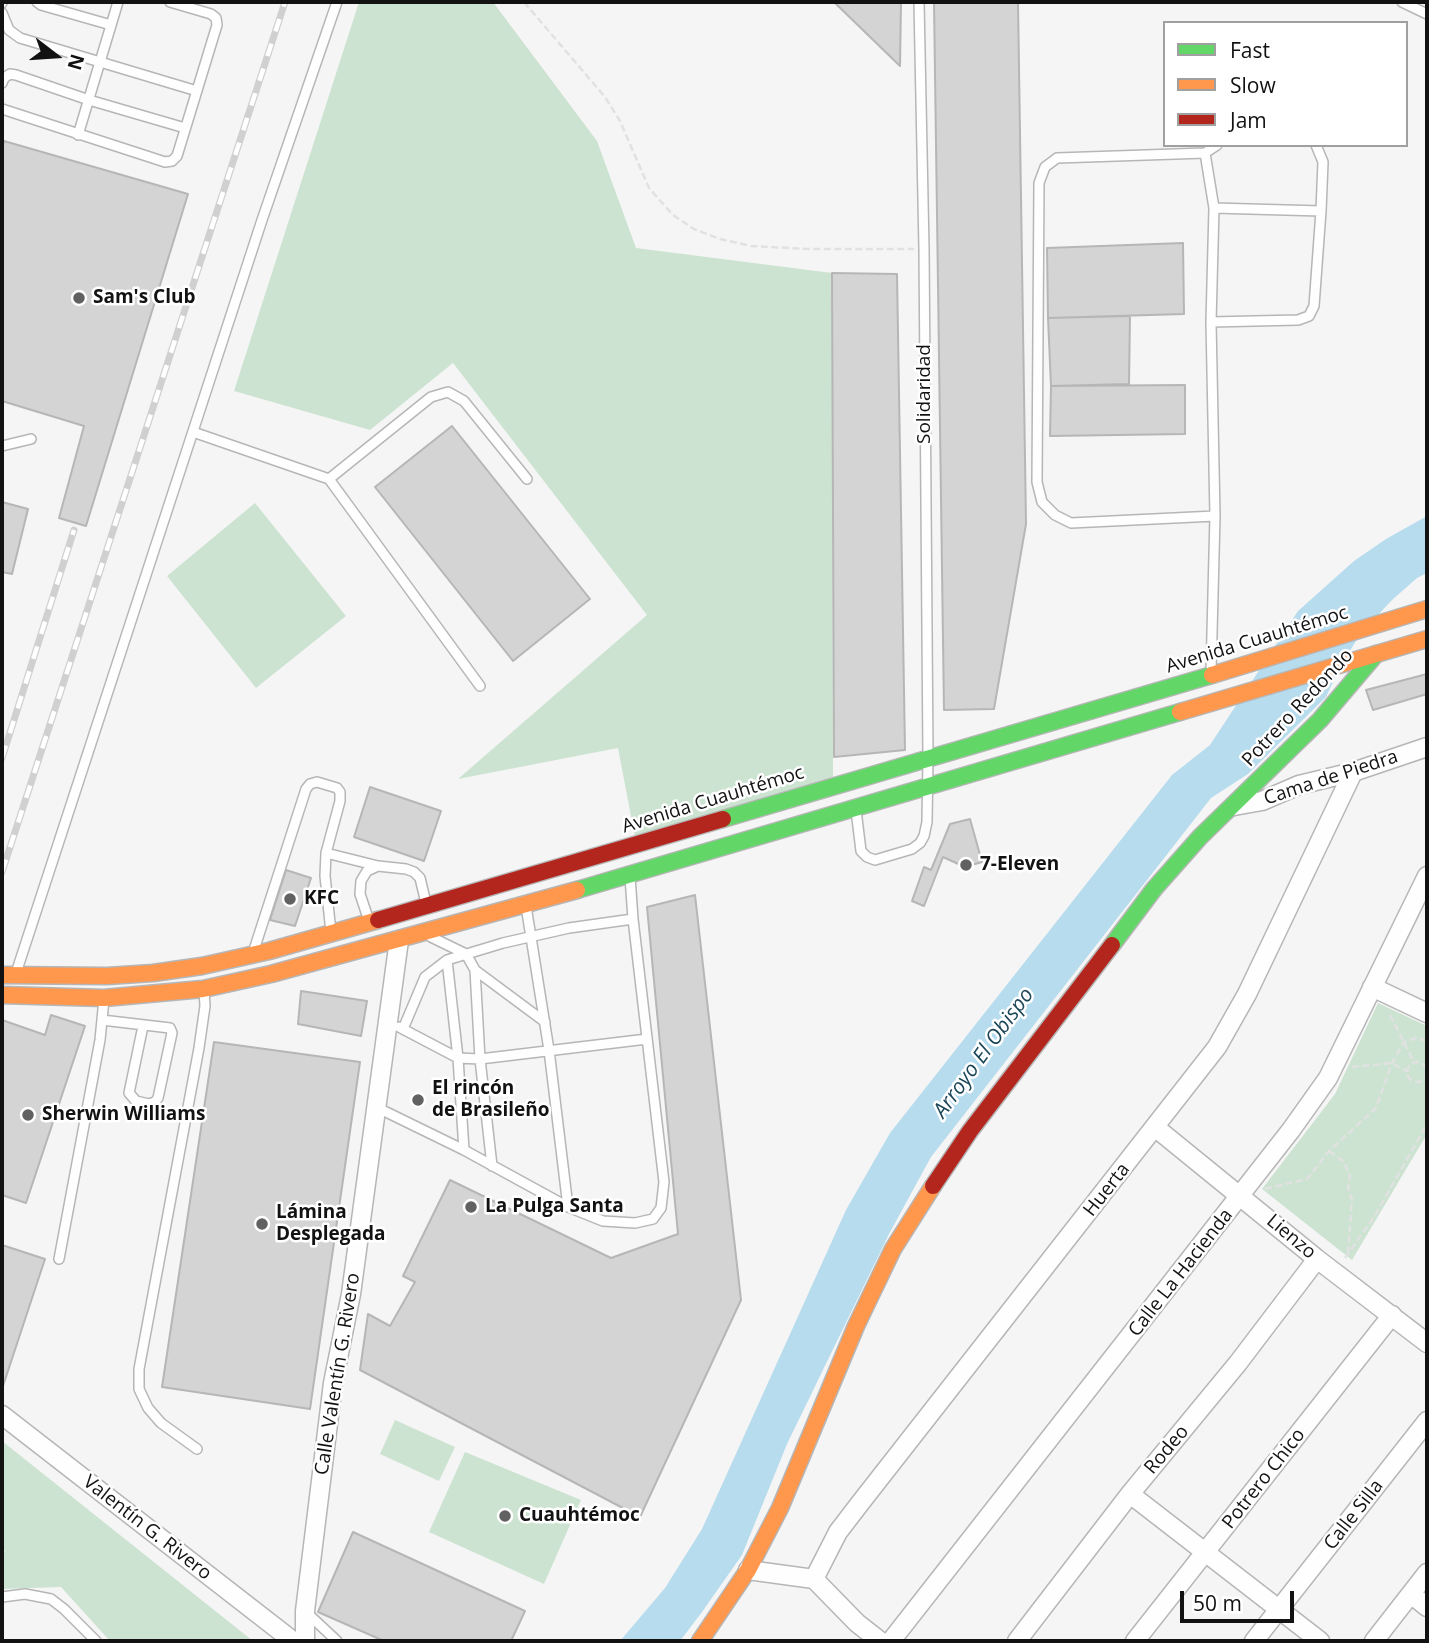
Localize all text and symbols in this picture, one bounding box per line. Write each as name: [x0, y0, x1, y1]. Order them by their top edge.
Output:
north arrow: [21, 21, 91, 91]
legend: [1163, 21, 1408, 147]
text: Fast: [1230, 36, 1270, 64]
text: N: [61, 51, 91, 73]
text: Slow: [1230, 71, 1276, 99]
text: Jam: [1230, 106, 1267, 134]
place label: Sam's Club: [93, 287, 195, 309]
marker: Sam's Club: [71, 290, 87, 306]
street label: Solidaridad: [914, 344, 936, 444]
street label: Avenida Cuauhtémoc: [1163, 602, 1351, 678]
street label: Potrero Redondo: [1238, 645, 1358, 771]
street label: Cama de Piedra: [1261, 746, 1401, 810]
street label: Avenida Cuauhtémoc: [619, 762, 807, 838]
place label: 7-Eleven: [980, 854, 1059, 876]
marker: 7-Eleven: [958, 857, 974, 873]
place label: KFC: [304, 888, 339, 910]
marker: KFC: [282, 891, 298, 907]
water label: Arroyo El Obispo: [928, 983, 1040, 1123]
place label: El rincón de Brasileño: [432, 1078, 550, 1122]
marker: El rincón de Brasileño: [410, 1092, 426, 1108]
place label: Sherwin Williams: [42, 1104, 205, 1126]
marker: Sherwin Williams: [20, 1107, 36, 1123]
street label: Huerta: [1079, 1159, 1135, 1221]
place label: La Pulga Santa: [485, 1196, 624, 1218]
marker: La Pulga Santa: [463, 1199, 479, 1215]
place label: Lámina Desplegada: [276, 1202, 385, 1246]
street label: Calle La Hacienda: [1124, 1204, 1238, 1342]
street label: Lienzo: [1262, 1210, 1320, 1264]
marker: Lámina Desplegada: [254, 1216, 270, 1232]
street label: Calle Valentín G. Rivero: [311, 1271, 365, 1477]
street label: Rodeo: [1140, 1421, 1194, 1479]
street label: Potrero Chico: [1218, 1424, 1310, 1534]
street label: Valentín G. Rivero: [78, 1471, 216, 1585]
street label: Calle Silla: [1319, 1475, 1389, 1555]
place label: Cuauhtémoc: [519, 1505, 640, 1527]
marker: Cuauhtémoc: [497, 1508, 513, 1524]
scale bar: [1184, 1576, 1298, 1620]
text: 50 m: [1193, 1589, 1242, 1617]

